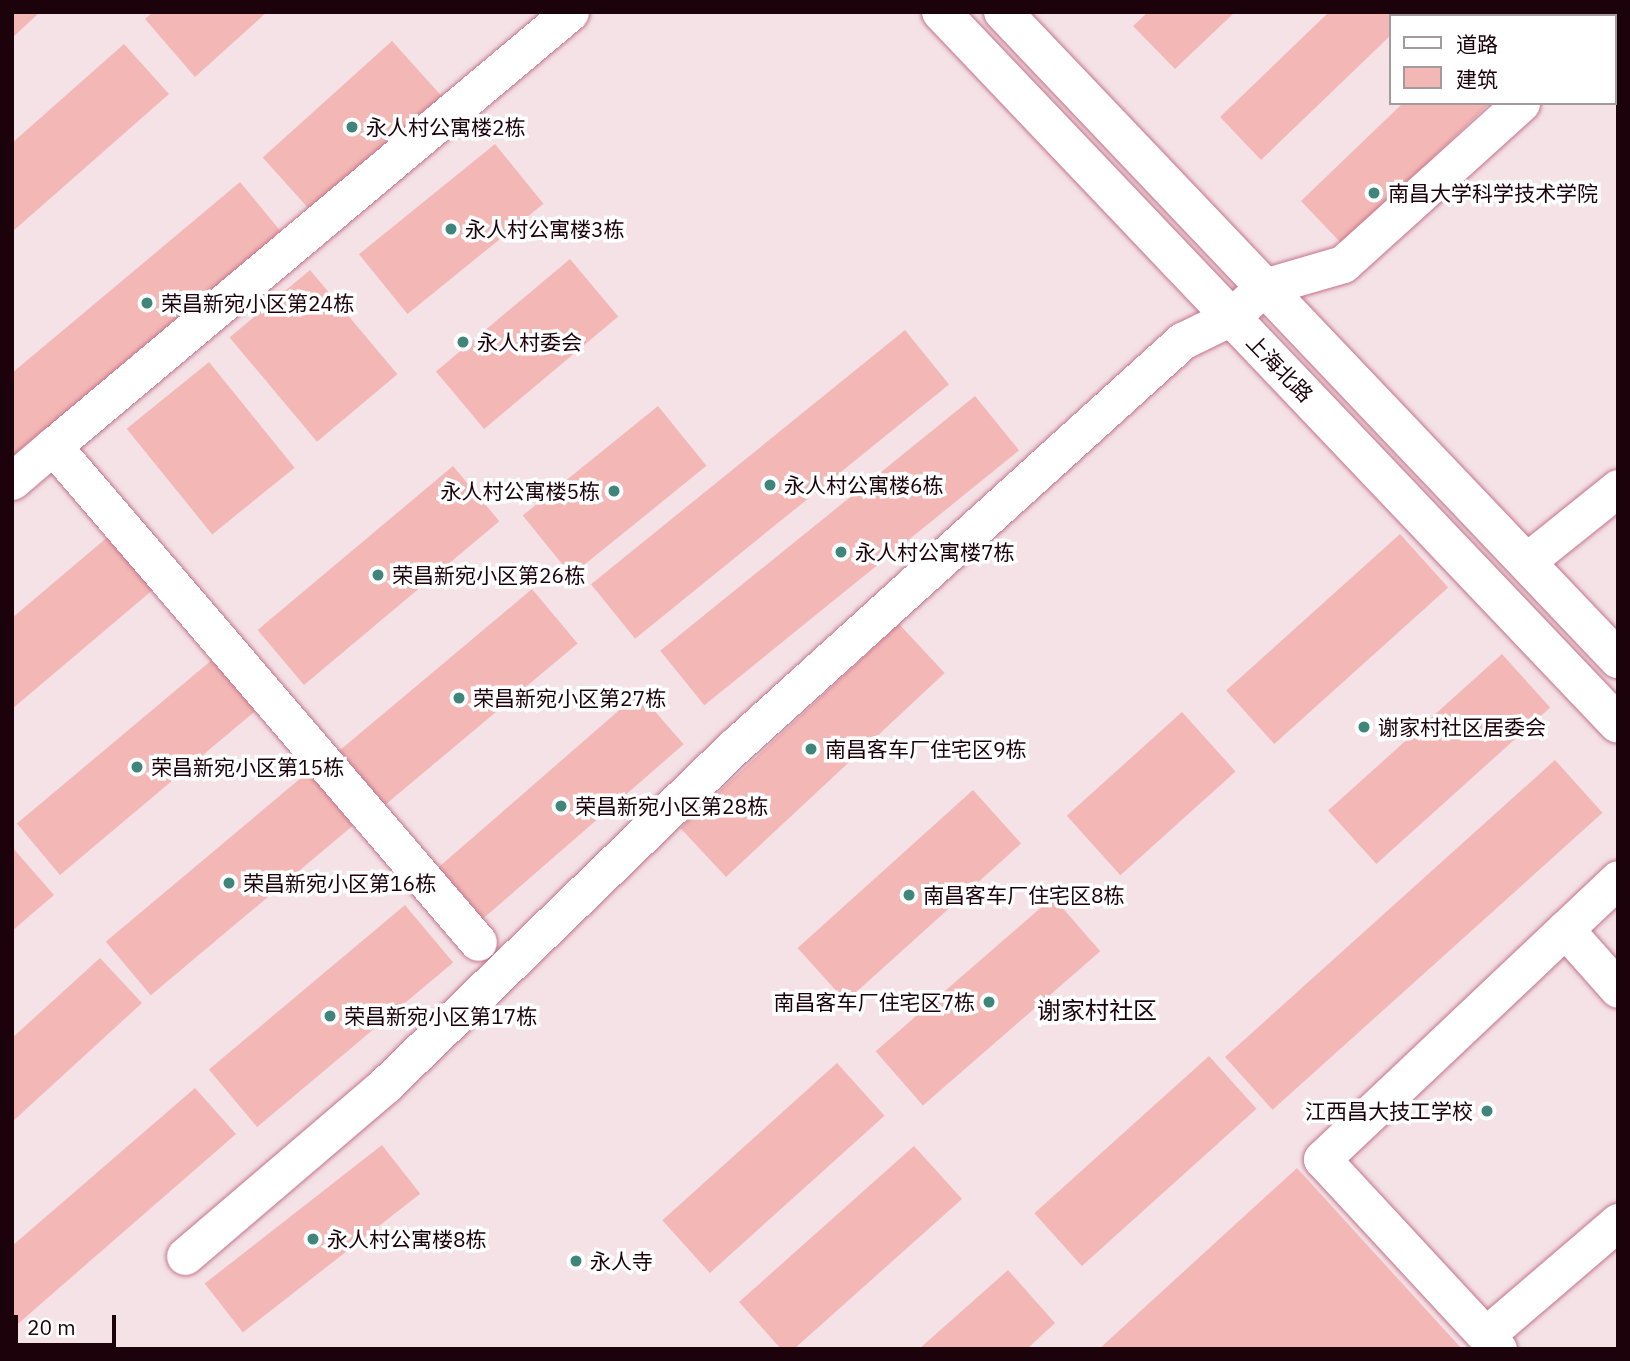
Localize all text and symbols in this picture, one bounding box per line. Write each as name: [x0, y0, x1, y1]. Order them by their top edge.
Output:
legend: [1388, 14, 1616, 105]
text: 道路: [1456, 30, 1498, 58]
text: 建筑: [1456, 65, 1498, 93]
place label: 永人村公寓楼2栋: [366, 114, 526, 140]
marker: 永人村公寓楼2栋: [344, 119, 360, 135]
place label: 南昌大学科学技术学院: [1388, 180, 1598, 206]
marker: 南昌大学科学技术学院: [1366, 185, 1382, 201]
place label: 永人村公寓楼3栋: [465, 216, 625, 242]
marker: 永人村公寓楼3栋: [443, 221, 459, 237]
place label: 荣昌新宛小区第24栋: [161, 290, 354, 316]
marker: 荣昌新宛小区第24栋: [139, 295, 155, 311]
place label: 永人村委会: [477, 329, 582, 355]
street label: 上海北路: [1242, 329, 1318, 407]
marker: 永人村委会: [455, 334, 471, 350]
place label: 永人村公寓楼6栋: [784, 472, 944, 498]
marker: 永人村公寓楼6栋: [762, 477, 778, 493]
place label: 永人村公寓楼5栋: [440, 478, 600, 504]
marker: 永人村公寓楼5栋: [606, 483, 622, 499]
place label: 永人村公寓楼7栋: [855, 539, 1015, 565]
marker: 永人村公寓楼7栋: [833, 544, 849, 560]
place label: 荣昌新宛小区第26栋: [392, 562, 585, 588]
marker: 荣昌新宛小区第26栋: [370, 567, 386, 583]
place label: 荣昌新宛小区第27栋: [473, 685, 666, 711]
marker: 荣昌新宛小区第27栋: [451, 690, 467, 706]
place label: 谢家村社区居委会: [1378, 714, 1546, 740]
marker: 谢家村社区居委会: [1356, 719, 1372, 735]
place label: 南昌客车厂住宅区9栋: [825, 736, 1027, 762]
marker: 南昌客车厂住宅区9栋: [803, 741, 819, 757]
place label: 荣昌新宛小区第15栋: [151, 754, 344, 780]
marker: 荣昌新宛小区第15栋: [129, 759, 145, 775]
place label: 荣昌新宛小区第28栋: [575, 793, 768, 819]
marker: 荣昌新宛小区第28栋: [553, 798, 569, 814]
place label: 荣昌新宛小区第16栋: [243, 870, 436, 896]
marker: 荣昌新宛小区第16栋: [221, 875, 237, 891]
place label: 南昌客车厂住宅区8栋: [923, 882, 1125, 908]
marker: 南昌客车厂住宅区8栋: [901, 887, 917, 903]
place label: 南昌客车厂住宅区7栋: [773, 989, 975, 1015]
marker: 南昌客车厂住宅区7栋: [981, 994, 997, 1010]
district label: 谢家村社区: [1037, 997, 1157, 1025]
place label: 荣昌新宛小区第17栋: [344, 1003, 537, 1029]
marker: 荣昌新宛小区第17栋: [322, 1008, 338, 1024]
place label: 江西昌大技工学校: [1305, 1098, 1473, 1124]
marker: 江西昌大技工学校: [1479, 1103, 1495, 1119]
place label: 永人村公寓楼8栋: [327, 1226, 487, 1252]
marker: 永人村公寓楼8栋: [305, 1231, 321, 1247]
place label: 永人寺: [590, 1248, 653, 1274]
marker: 永人寺: [568, 1253, 584, 1269]
scale bar: [18, 1302, 119, 1346]
text: 20 m: [27, 1313, 76, 1341]

